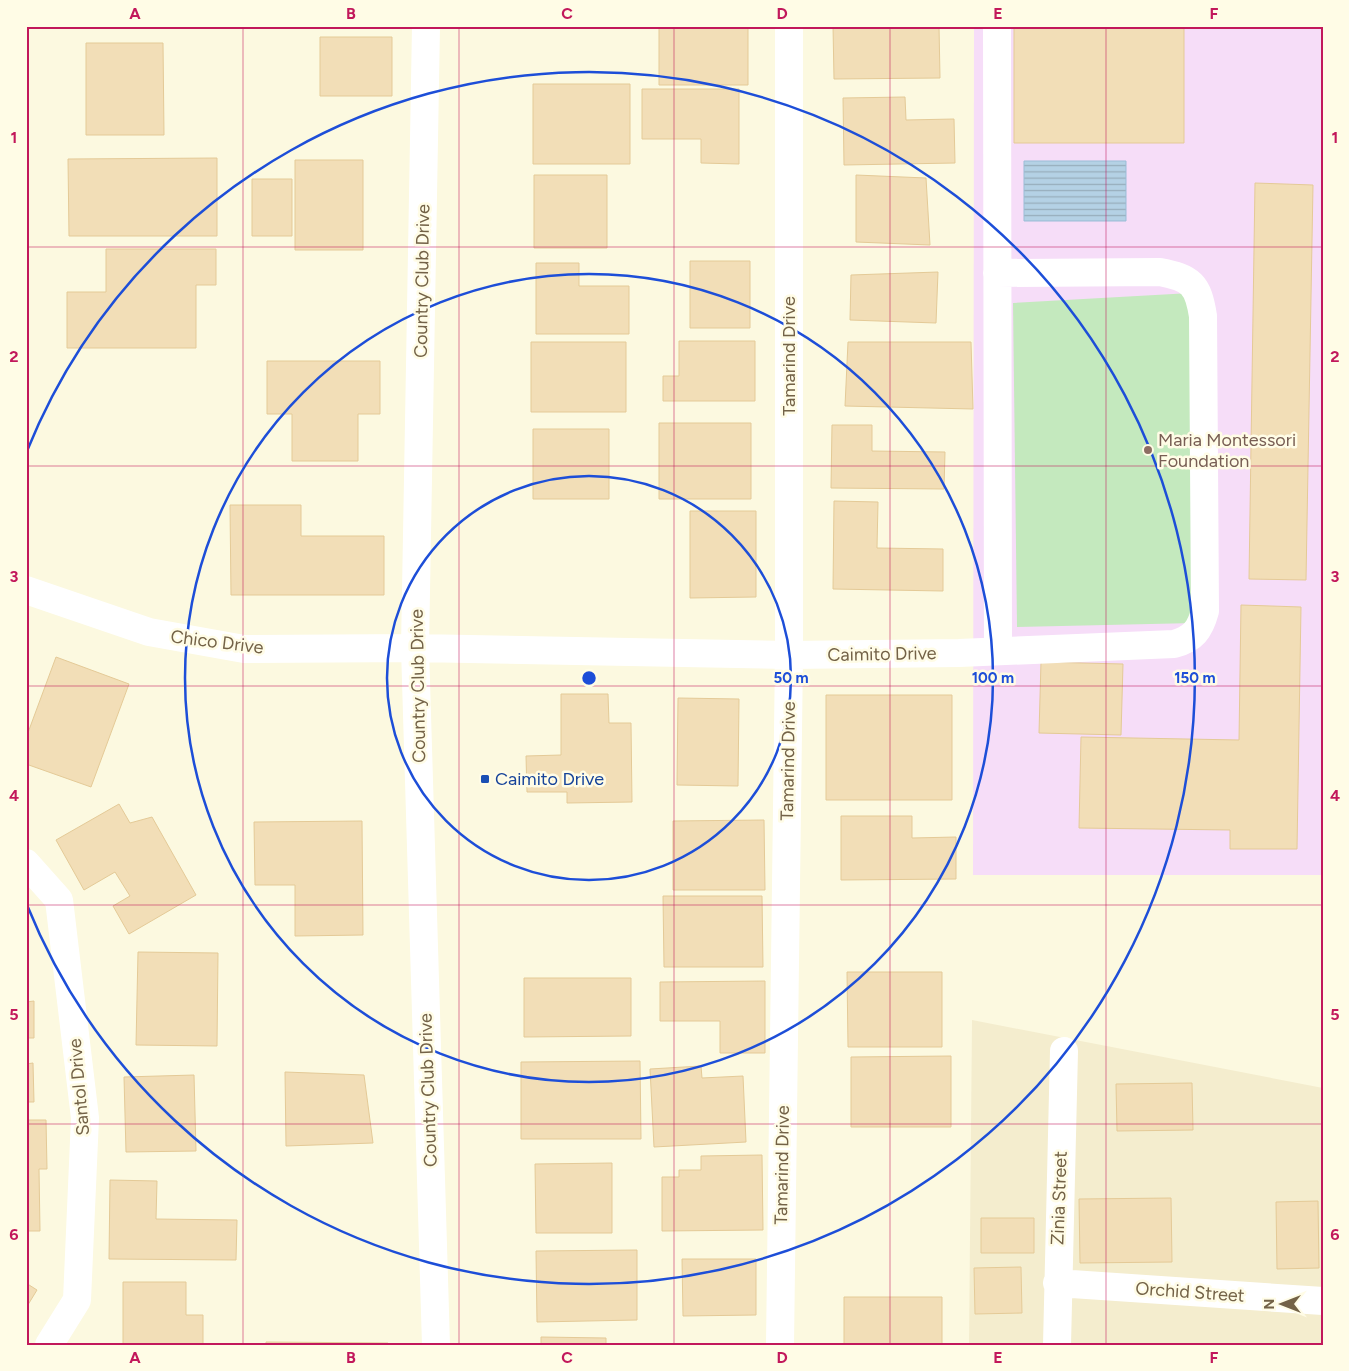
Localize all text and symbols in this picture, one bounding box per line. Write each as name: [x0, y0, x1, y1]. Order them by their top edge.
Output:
text: A: [129, 4, 141, 23]
text: B: [346, 4, 356, 23]
text: C: [561, 4, 573, 23]
text: D: [776, 4, 788, 23]
text: E: [993, 4, 1003, 23]
text: F: [1210, 4, 1219, 23]
text: 1: [11, 128, 17, 147]
text: 1: [1332, 128, 1338, 147]
street label: Country Club Drive: [410, 204, 434, 358]
street label: Tamarind Drive: [778, 296, 800, 416]
text: 2: [9, 347, 19, 366]
text: 2: [1330, 347, 1340, 366]
place label: Maria Montessori Foundation: [1158, 429, 1296, 472]
marker: Maria Montessori Foundation: [1142, 444, 1154, 456]
text: 3: [10, 567, 19, 586]
text: 3: [1331, 567, 1340, 586]
street label: Country Club Drive: [406, 609, 430, 763]
street label: Chico Drive: [169, 625, 265, 659]
street label: Caimito Drive: [827, 642, 937, 666]
centre of rings: [580, 669, 598, 687]
text: 50 m: [773, 669, 809, 687]
text: 100 m: [972, 669, 1014, 687]
text: 150 m: [1174, 669, 1216, 687]
street label: Tamarind Drive: [776, 701, 800, 821]
place label: Caimito Drive: [495, 768, 604, 790]
marker: Caimito Drive: [479, 773, 491, 785]
text: 4: [9, 786, 19, 805]
text: 4: [1330, 786, 1340, 805]
text: 5: [9, 1005, 19, 1024]
text: 5: [1330, 1005, 1340, 1024]
street label: Country Club Drive: [414, 1013, 442, 1167]
street label: Santol Drive: [64, 1037, 94, 1137]
street label: Tamarind Drive: [770, 1105, 794, 1225]
street label: Zinia Street: [1046, 1150, 1072, 1245]
text: 6: [9, 1225, 19, 1244]
text: 6: [1330, 1225, 1340, 1244]
street label: Orchid Street: [1135, 1277, 1246, 1307]
north arrow: [1256, 1278, 1306, 1328]
text: N: [1261, 1299, 1278, 1309]
text: A: [129, 1348, 141, 1367]
text: B: [346, 1348, 356, 1367]
text: C: [561, 1348, 573, 1367]
text: D: [776, 1348, 788, 1367]
text: E: [993, 1348, 1003, 1367]
text: F: [1210, 1348, 1219, 1367]

